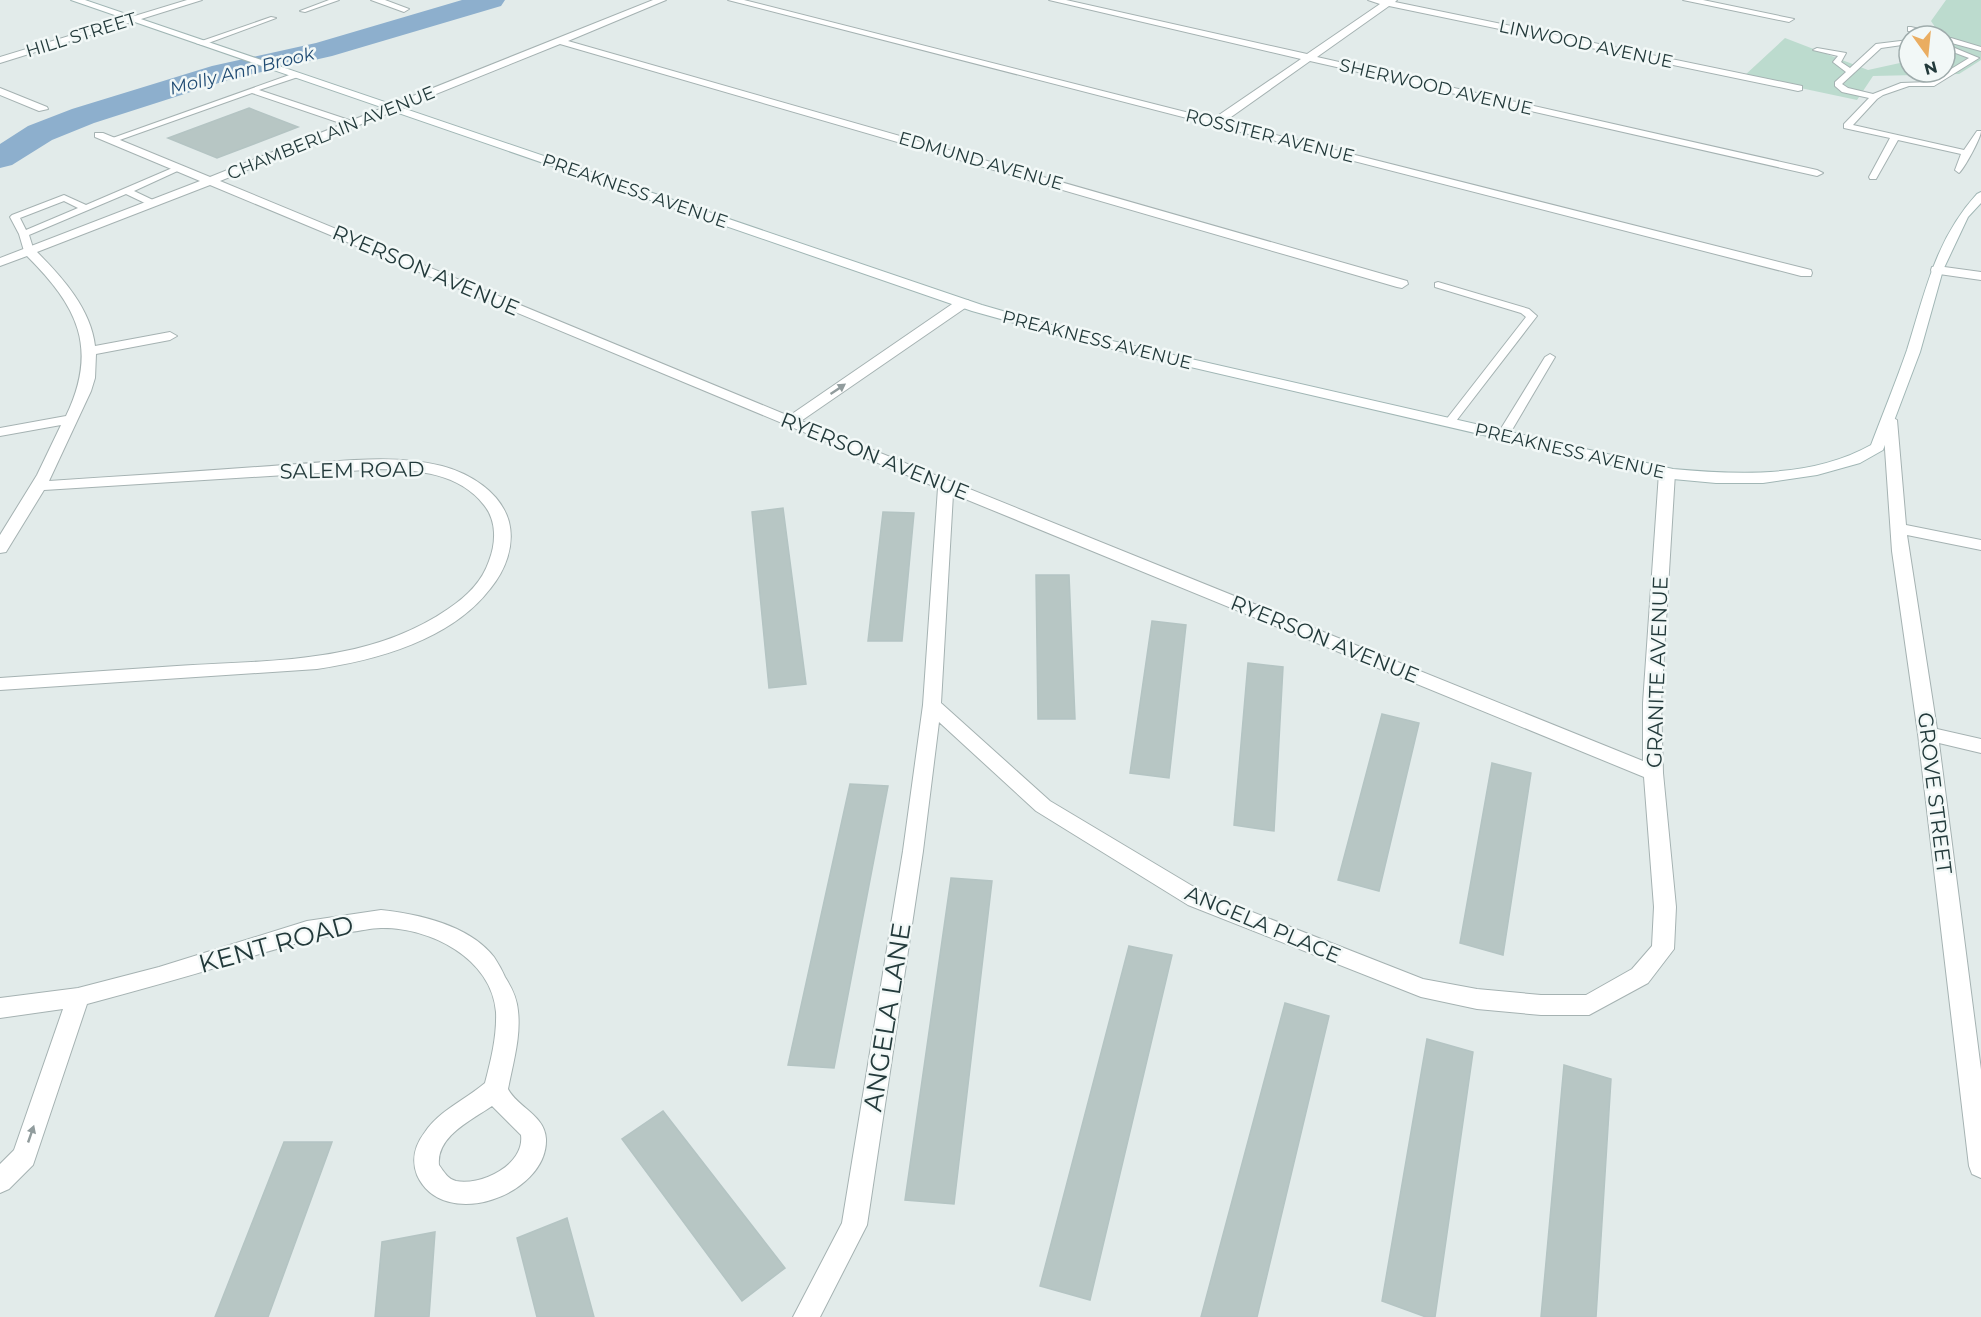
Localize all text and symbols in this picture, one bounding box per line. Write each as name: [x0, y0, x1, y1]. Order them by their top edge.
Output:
street label: HILL STREET: [23, 8, 140, 62]
street label: LINWOOD AVENUE: [1497, 15, 1675, 73]
north arrow: [1897, 24, 1957, 84]
water label: Molly Ann Brook: [167, 42, 318, 100]
street label: SHERWOOD AVENUE: [1337, 54, 1535, 120]
text: N: [1922, 57, 1939, 79]
street label: CHAMBERLAIN AVENUE: [224, 81, 438, 185]
street label: ROSSITER AVENUE: [1183, 104, 1357, 168]
street label: EDMUND AVENUE: [896, 127, 1066, 195]
street label: PREAKNESS AVENUE: [539, 149, 731, 233]
street label: RYERSON AVENUE: [329, 219, 523, 321]
street label: PREAKNESS AVENUE: [1000, 306, 1194, 374]
one-way arrow: [829, 383, 845, 395]
street label: RYERSON AVENUE: [777, 407, 973, 505]
street label: PREAKNESS AVENUE: [1473, 418, 1667, 484]
street label: SALEM ROAD: [279, 456, 425, 484]
street label: GRANITE AVENUE: [1641, 576, 1673, 768]
street label: RYERSON AVENUE: [1227, 590, 1423, 688]
street label: GROVE STREET: [1913, 711, 1957, 875]
street label: ANGELA PLACE: [1182, 880, 1344, 968]
street label: KENT ROAD: [195, 908, 357, 980]
street label: ANGELA LANE: [856, 920, 918, 1114]
one-way arrow: [27, 1125, 37, 1143]

